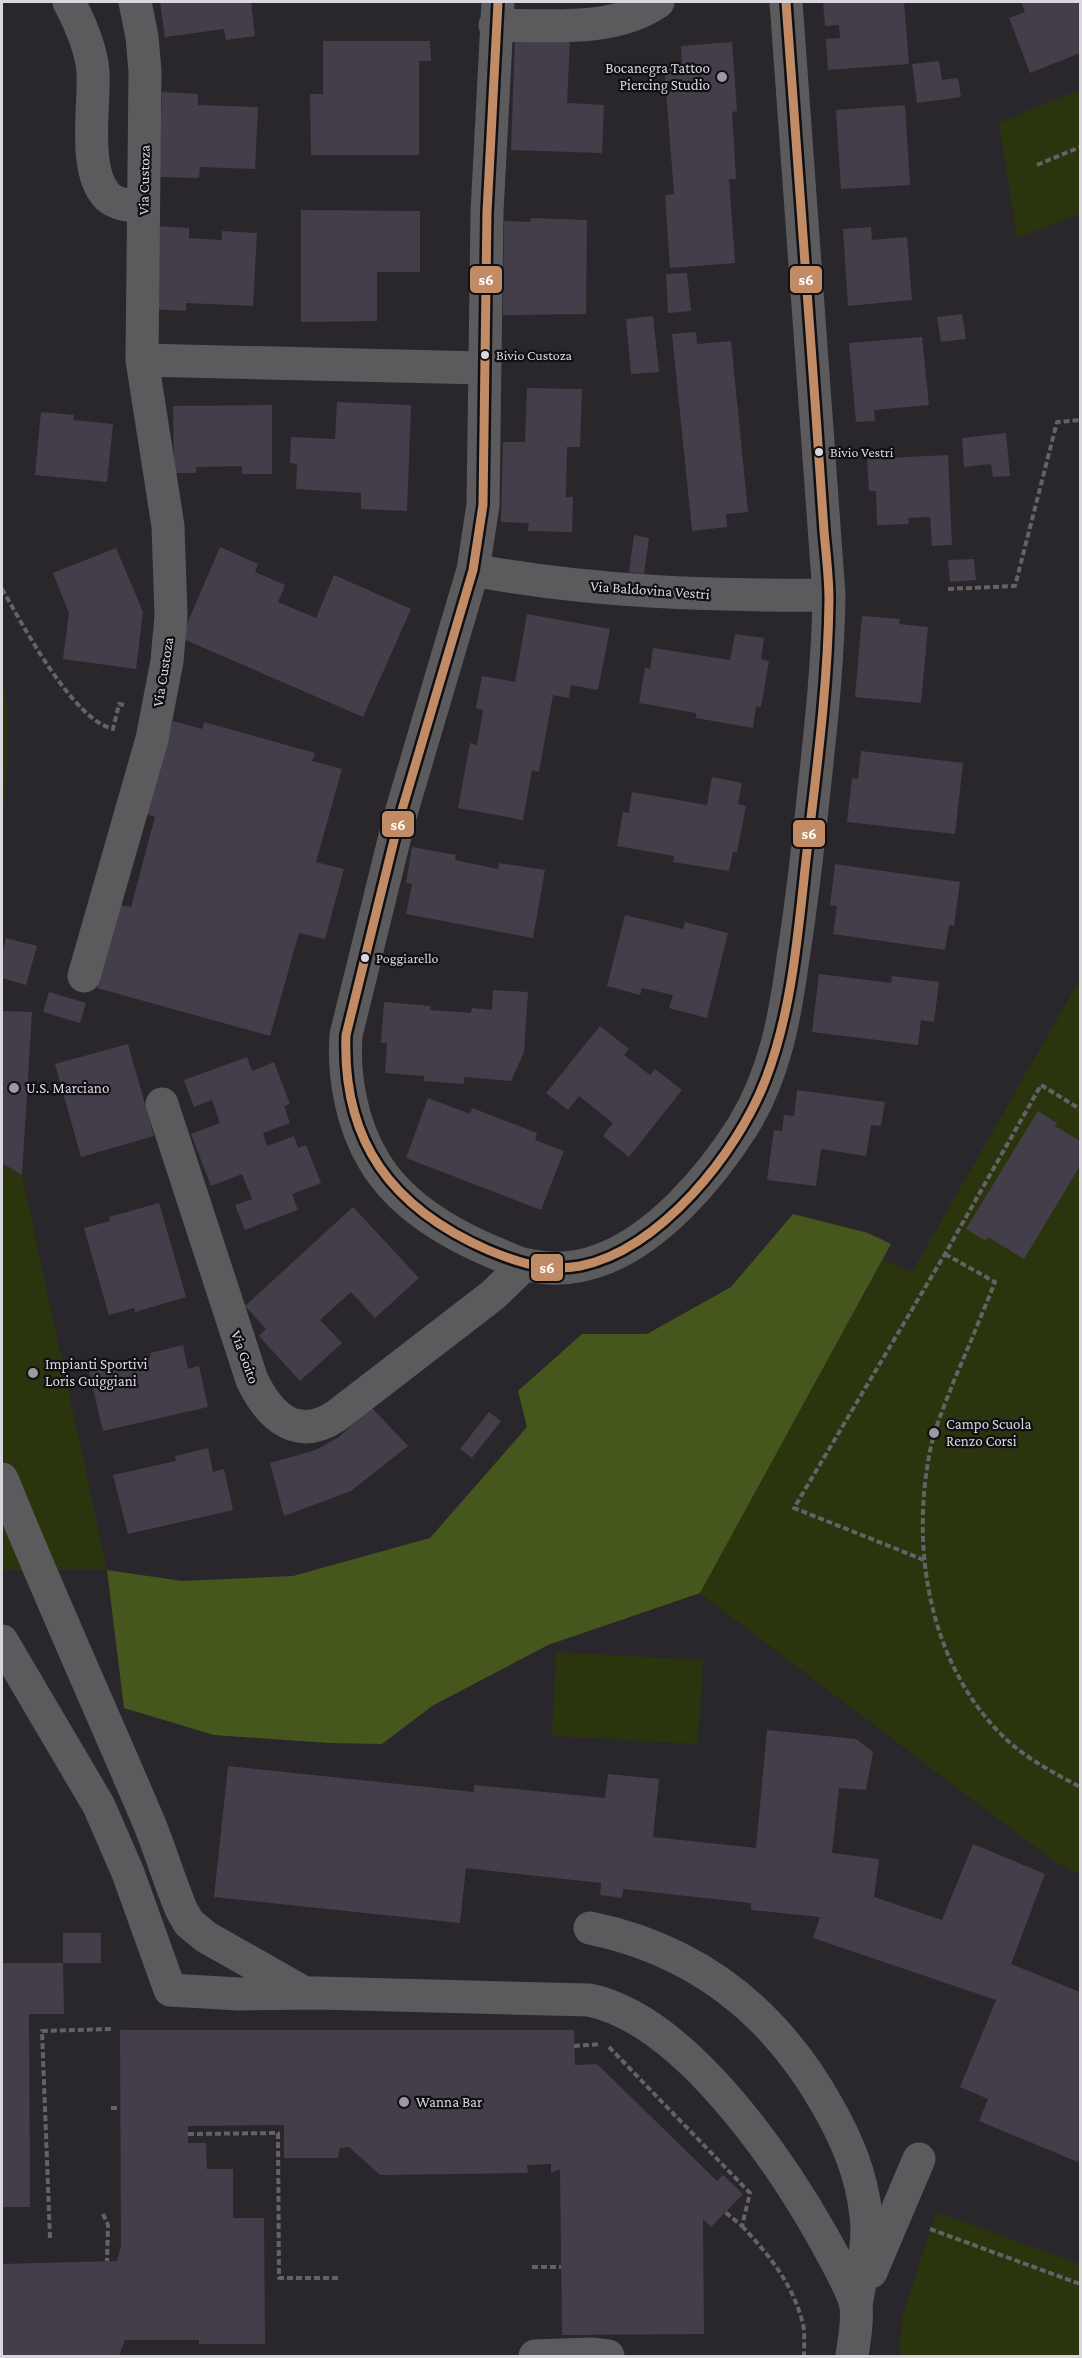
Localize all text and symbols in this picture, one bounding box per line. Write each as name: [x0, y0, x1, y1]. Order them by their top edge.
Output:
place label: Bocanegra Tattoo Piercing Studio: [605, 60, 710, 94]
marker: Bocanegra Tattoo Piercing Studio: [715, 70, 729, 84]
street label: Via Custoza: [135, 145, 153, 215]
line badge: s6: [469, 265, 503, 294]
line badge: s6: [789, 265, 823, 294]
text: s6: [478, 271, 494, 288]
text: s6: [798, 271, 814, 288]
place label: Bivio Custoza: [496, 347, 573, 363]
marker: Bivio Custoza: [479, 349, 491, 361]
place label: Bivio Vestri: [830, 444, 894, 460]
marker: Bivio Vestri: [813, 446, 825, 458]
street label: Via Baldovina Vestri: [590, 578, 710, 602]
street label: Via Custoza: [150, 636, 176, 708]
line badge: s6: [381, 810, 415, 838]
text: s6: [390, 816, 406, 833]
line badge: s6: [792, 819, 826, 848]
text: s6: [801, 825, 817, 842]
place label: Poggiarello: [376, 950, 439, 966]
marker: Poggiarello: [359, 952, 371, 964]
place label: U.S. Marciano: [26, 1080, 109, 1096]
marker: U.S. Marciano: [7, 1081, 21, 1095]
line badge: s6: [530, 1253, 564, 1282]
text: s6: [539, 1259, 555, 1276]
street label: Via Goito: [228, 1328, 262, 1386]
place label: Impianti Sportivi Loris Guiggiani: [45, 1356, 148, 1390]
marker: Impianti Sportivi Loris Guiggiani: [26, 1366, 40, 1380]
place label: Campo Scuola Renzo Corsi: [946, 1416, 1031, 1449]
marker: Campo Scuola Renzo Corsi: [927, 1426, 941, 1440]
place label: Wanna Bar: [416, 2094, 483, 2110]
marker: Wanna Bar: [397, 2095, 411, 2109]

